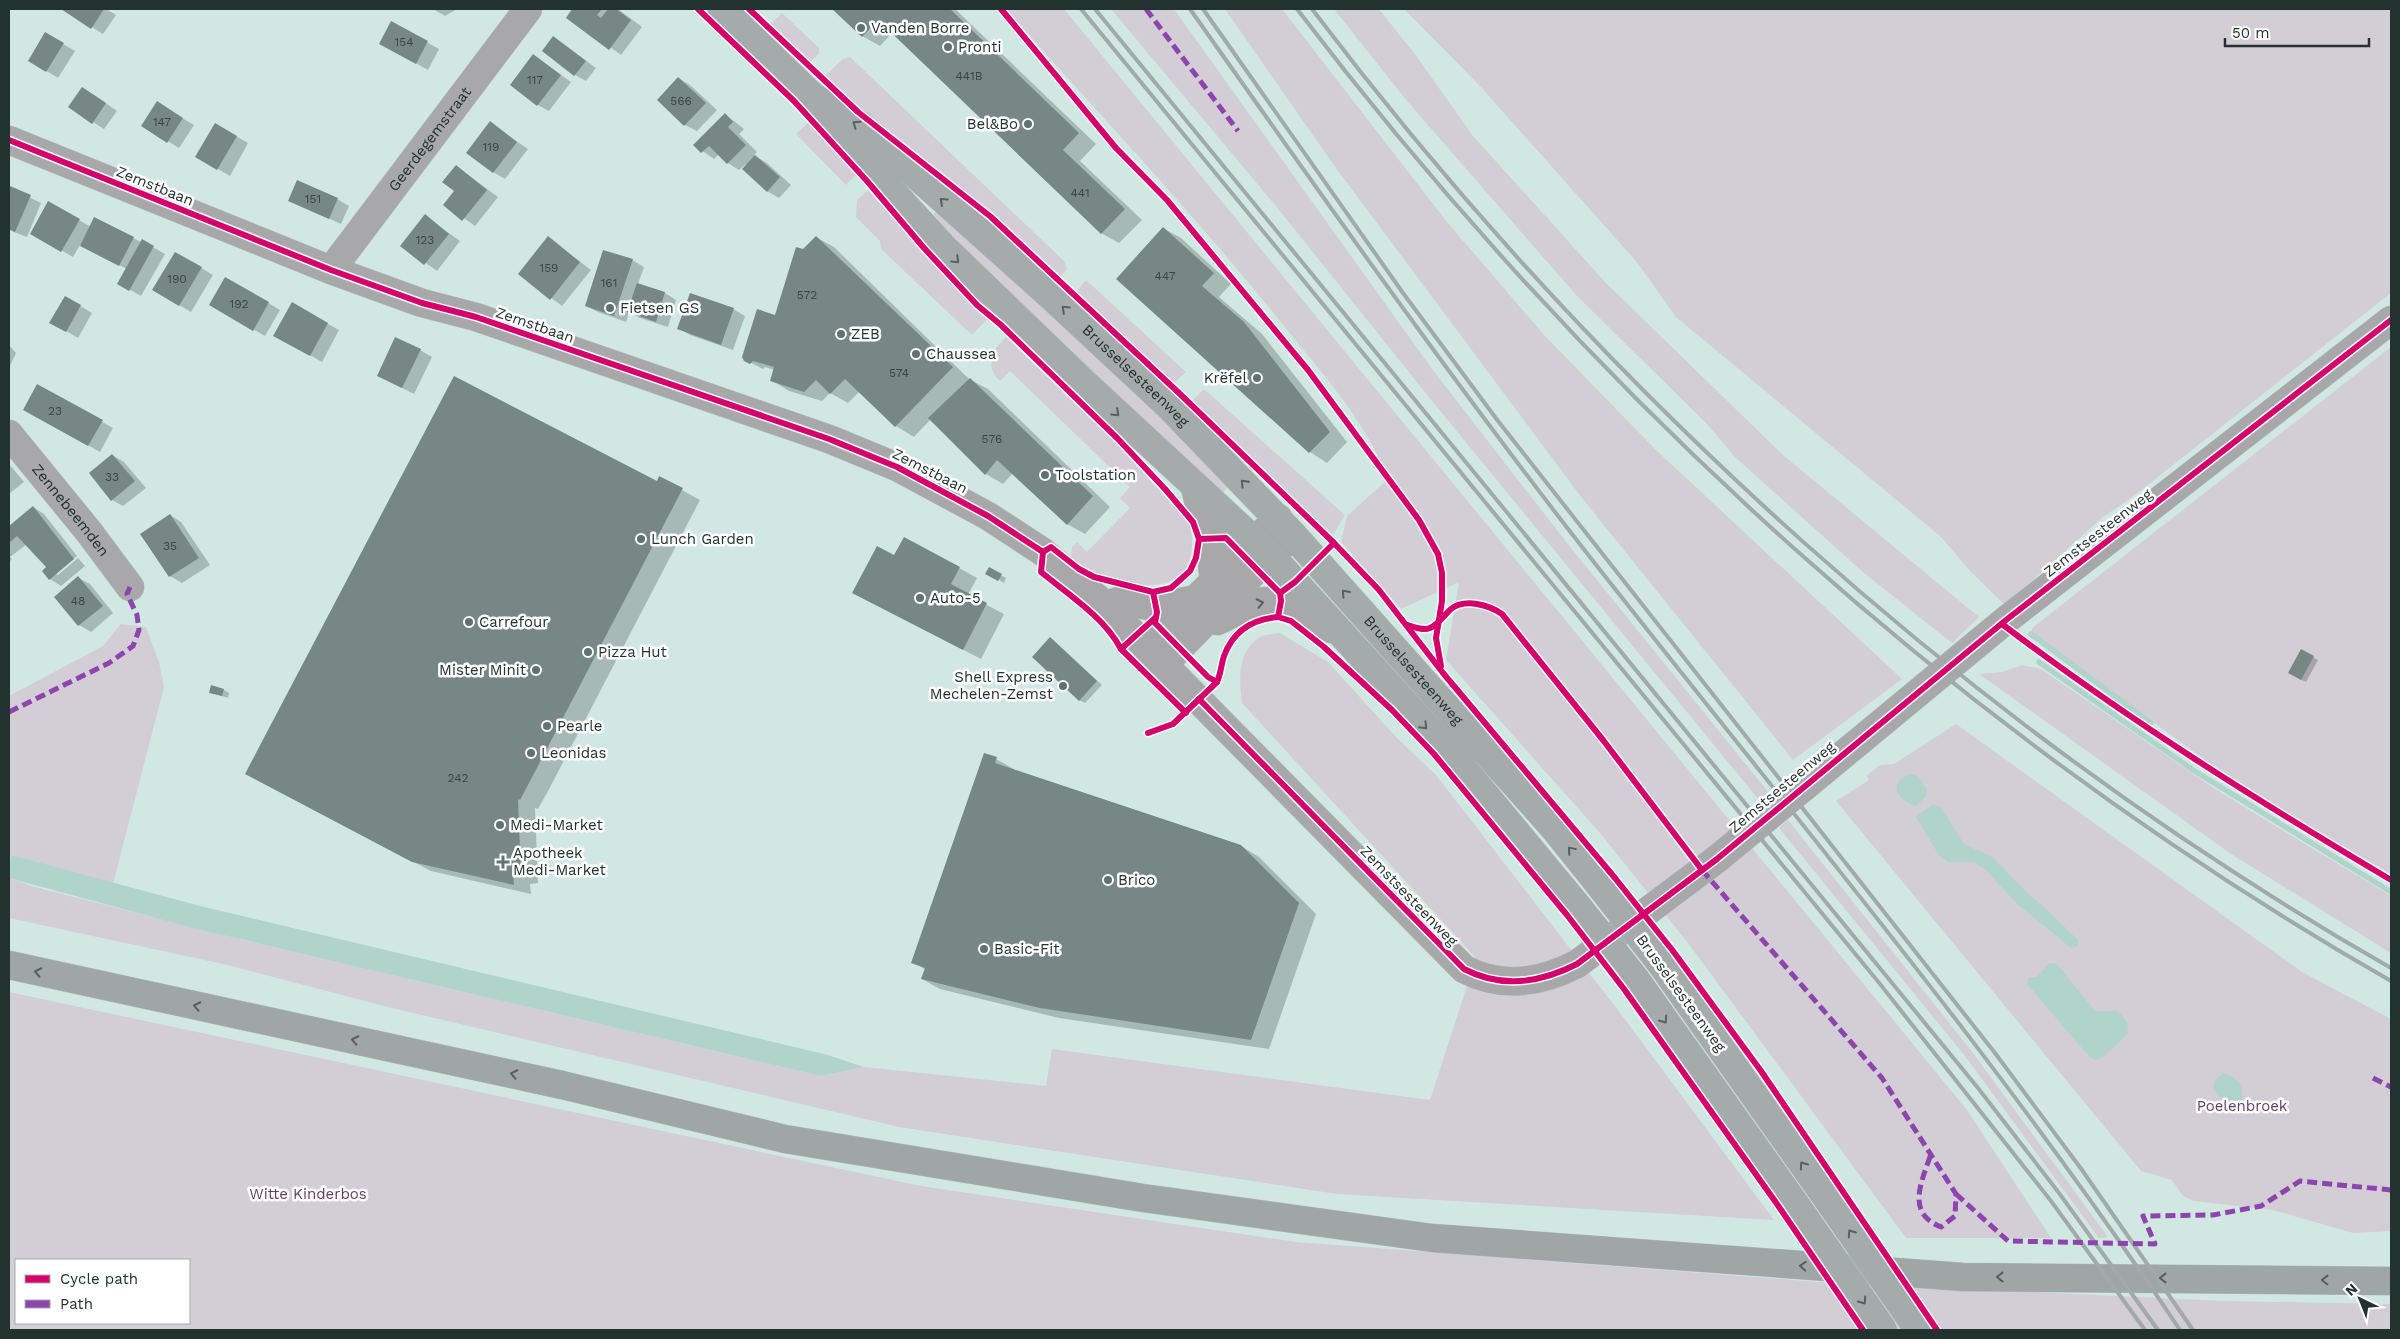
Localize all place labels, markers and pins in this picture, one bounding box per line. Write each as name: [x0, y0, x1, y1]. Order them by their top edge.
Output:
place label: Vanden Borre: [871, 19, 970, 37]
marker: Vanden Borre: [855, 22, 867, 34]
place label: Pronti: [958, 38, 1002, 56]
marker: Pronti: [942, 41, 954, 53]
place label: Bel&Bo: [967, 115, 1018, 133]
marker: Bel&Bo: [1022, 118, 1034, 130]
place label: Fietsen GS: [620, 299, 699, 317]
marker: Fietsen GS: [604, 302, 616, 314]
place label: ZEB: [851, 325, 880, 343]
marker: ZEB: [835, 328, 847, 340]
place label: Chaussea: [926, 345, 997, 363]
marker: Chaussea: [910, 348, 922, 360]
place label: Krëfel: [1204, 369, 1247, 387]
marker: Krëfel: [1251, 372, 1263, 384]
place label: Toolstation: [1055, 466, 1136, 484]
marker: Toolstation: [1039, 469, 1051, 481]
place label: Lunch Garden: [651, 530, 754, 548]
marker: Lunch Garden: [635, 533, 647, 545]
place label: Auto-5: [930, 589, 981, 607]
marker: Auto-5: [914, 592, 926, 604]
place label: Carrefour: [479, 613, 548, 631]
marker: Carrefour: [463, 616, 475, 628]
place label: Pizza Hut: [598, 643, 668, 661]
marker: Pizza Hut: [582, 646, 594, 658]
place label: Mister Minit: [439, 661, 527, 679]
marker: Mister Minit: [530, 664, 542, 676]
place label: Shell Express Mechelen-Zemst: [930, 668, 1054, 703]
marker: Shell Express Mechelen-Zemst: [1057, 680, 1069, 692]
place label: Pearle: [557, 717, 603, 735]
marker: Pearle: [541, 720, 553, 732]
place label: Leonidas: [541, 744, 607, 762]
marker: Leonidas: [525, 747, 537, 759]
place label: Medi-Market: [510, 816, 603, 834]
marker: Medi-Market: [494, 819, 506, 831]
place label: Apotheek Medi-Market: [513, 844, 606, 879]
marker: Apotheek Medi-Market: [497, 856, 509, 868]
place label: Brico: [1118, 871, 1155, 889]
marker: Brico: [1102, 874, 1114, 886]
place label: Basic-Fit: [994, 940, 1060, 958]
marker: Basic-Fit: [978, 943, 990, 955]

